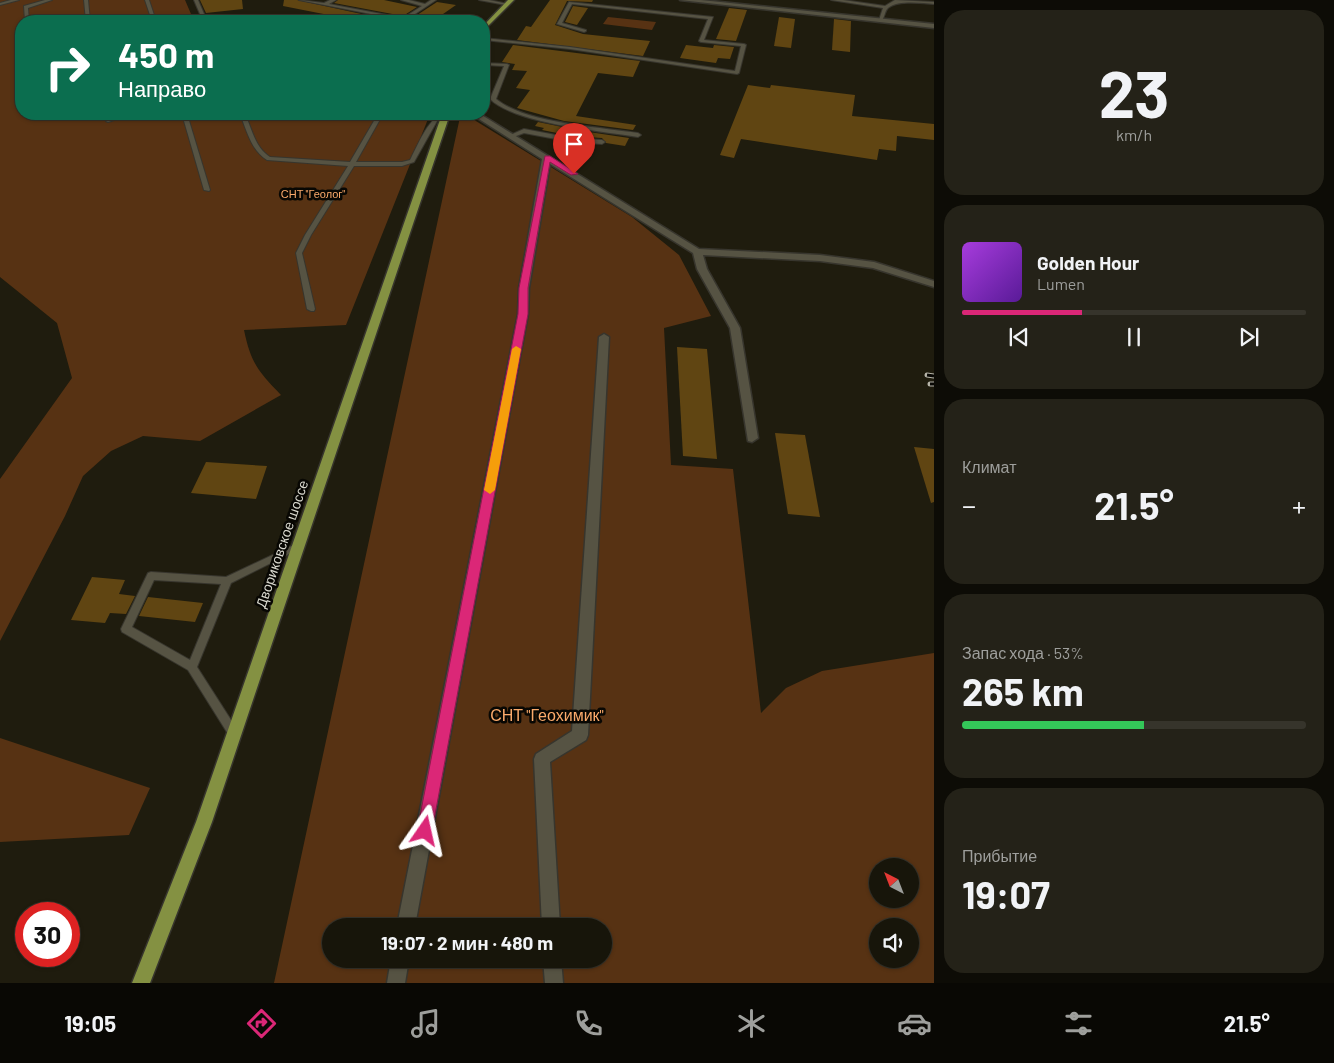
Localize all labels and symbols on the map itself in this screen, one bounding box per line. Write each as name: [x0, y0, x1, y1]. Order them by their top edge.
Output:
pin: [553, 123, 595, 174]
park label: СНТ "Геолог": [281, 187, 345, 200]
street label: Двориковское шоссе: [252, 478, 311, 610]
park label: СНТ "Геохимик": [490, 705, 604, 724]
position arrow: [398, 804, 450, 856]
north arrow: [869, 858, 919, 908]
speed limit sign: 30: [15, 902, 80, 967]

